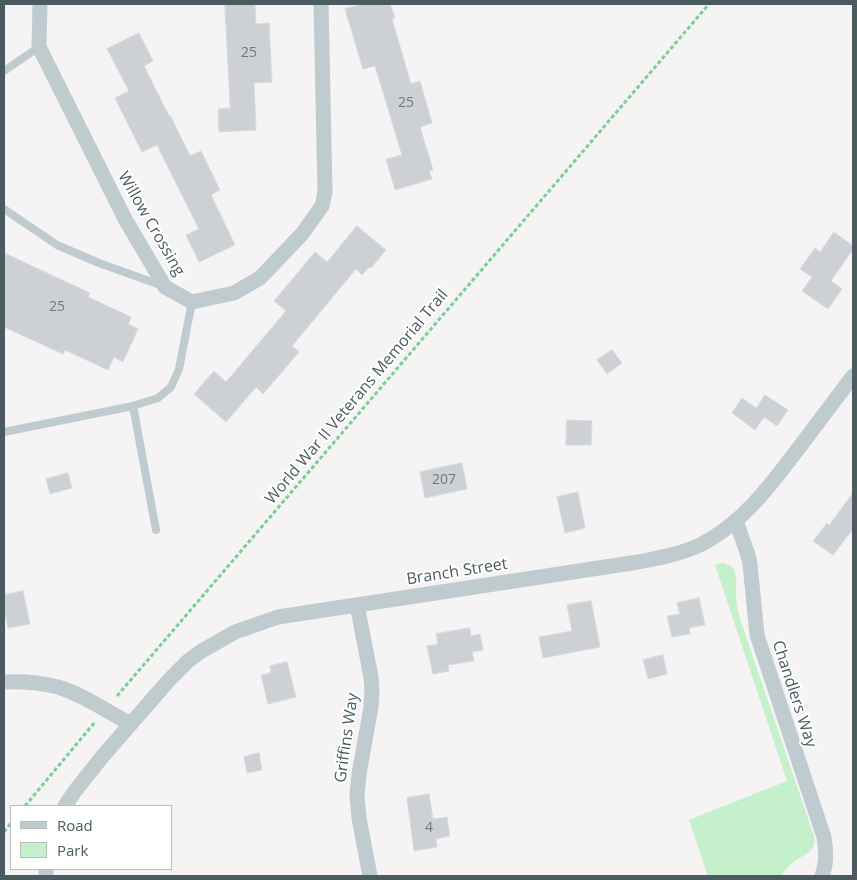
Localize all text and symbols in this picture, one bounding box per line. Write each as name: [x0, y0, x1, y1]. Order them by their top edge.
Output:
house number: 25: [241, 45, 257, 61]
house number: 25: [398, 95, 414, 111]
street label: Willow Crossing: [113, 168, 189, 280]
street label: World War II Veterans Memorial Trail: [261, 286, 453, 508]
house number: 25: [49, 299, 65, 315]
house number: 207: [432, 472, 456, 488]
street label: Branch Street: [405, 555, 509, 589]
street label: Chandlers Way: [768, 638, 820, 750]
street label: Griffins Way: [331, 692, 363, 784]
legend: [10, 805, 172, 870]
text: Road: [57, 815, 93, 835]
house number: 4: [425, 820, 433, 836]
text: Park: [57, 840, 88, 860]

